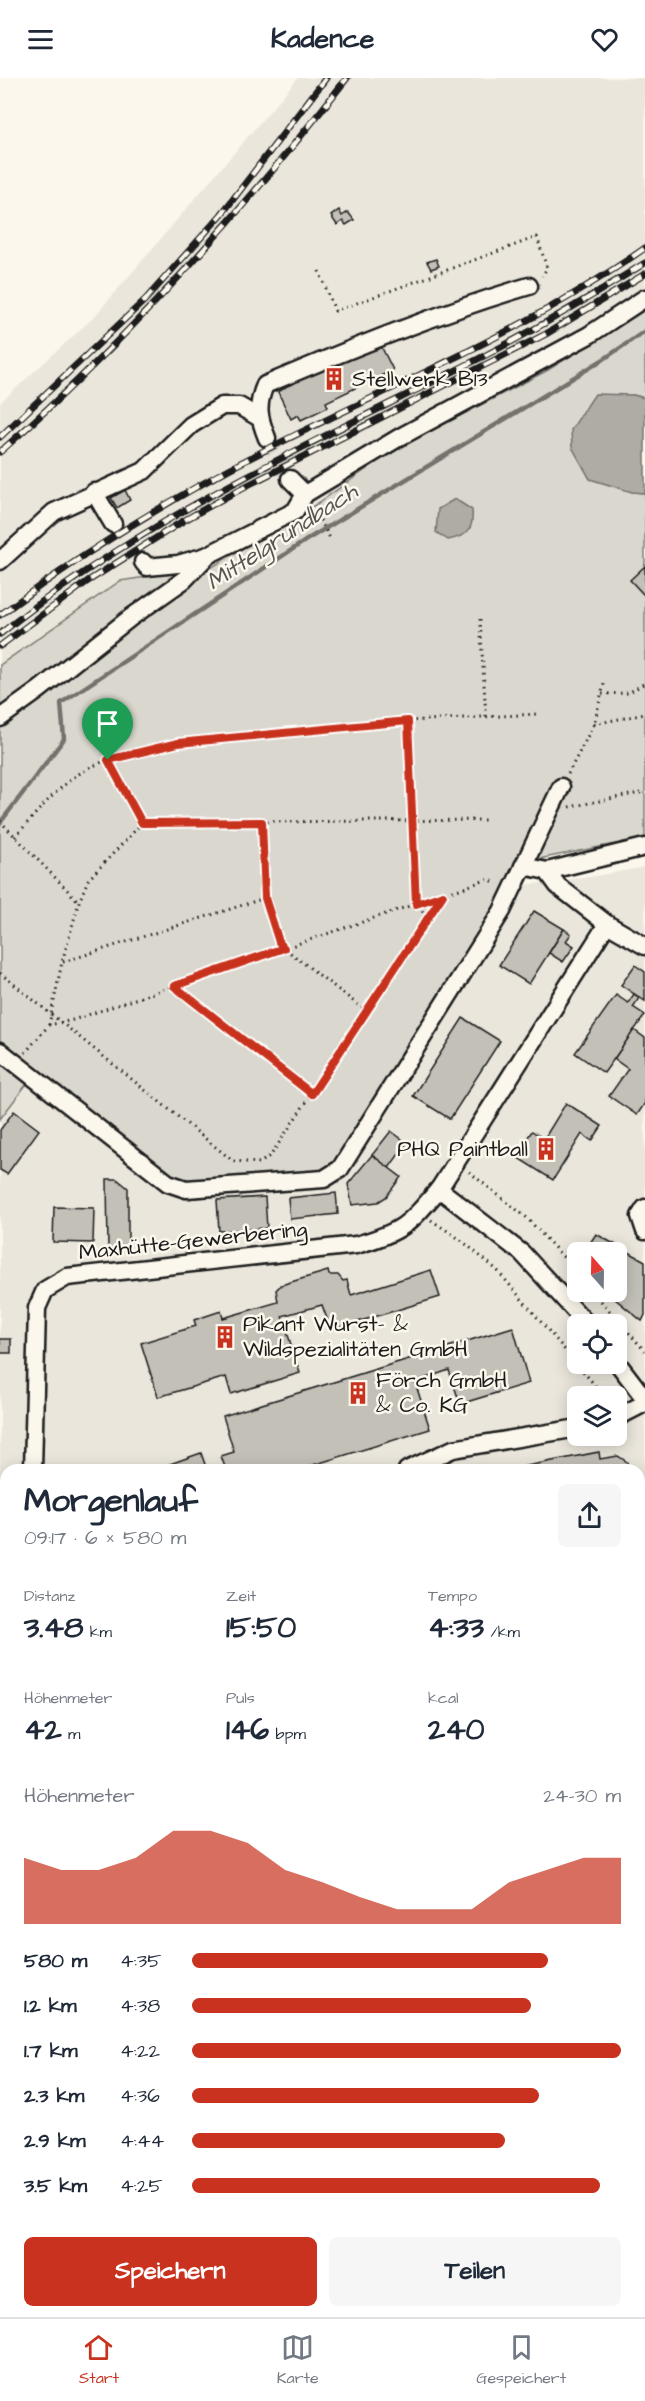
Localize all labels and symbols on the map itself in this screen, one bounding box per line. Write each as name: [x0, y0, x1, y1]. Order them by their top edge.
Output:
place label: Stellwerk B13: [352, 364, 488, 395]
building icon: Stellwerk B13: [321, 366, 347, 392]
water label: Mittelgrundbach: [200, 475, 366, 600]
pin: [82, 698, 133, 760]
place label: PHQ Paintball: [397, 1134, 528, 1165]
building icon: PHQ Paintball: [533, 1136, 559, 1162]
street label: Maxhütte-Gewerbering: [77, 1214, 309, 1269]
north arrow: [567, 1242, 627, 1302]
place label: Pikant Wurst- & Wildspezialitäten GmbH: [243, 1309, 468, 1365]
building icon: Pikant Wurst- & Wildspezialitäten GmbH: [212, 1324, 238, 1350]
place label: Förch GmbH & Co. KG: [376, 1365, 507, 1421]
building icon: Förch GmbH & Co. KG: [345, 1380, 371, 1406]

